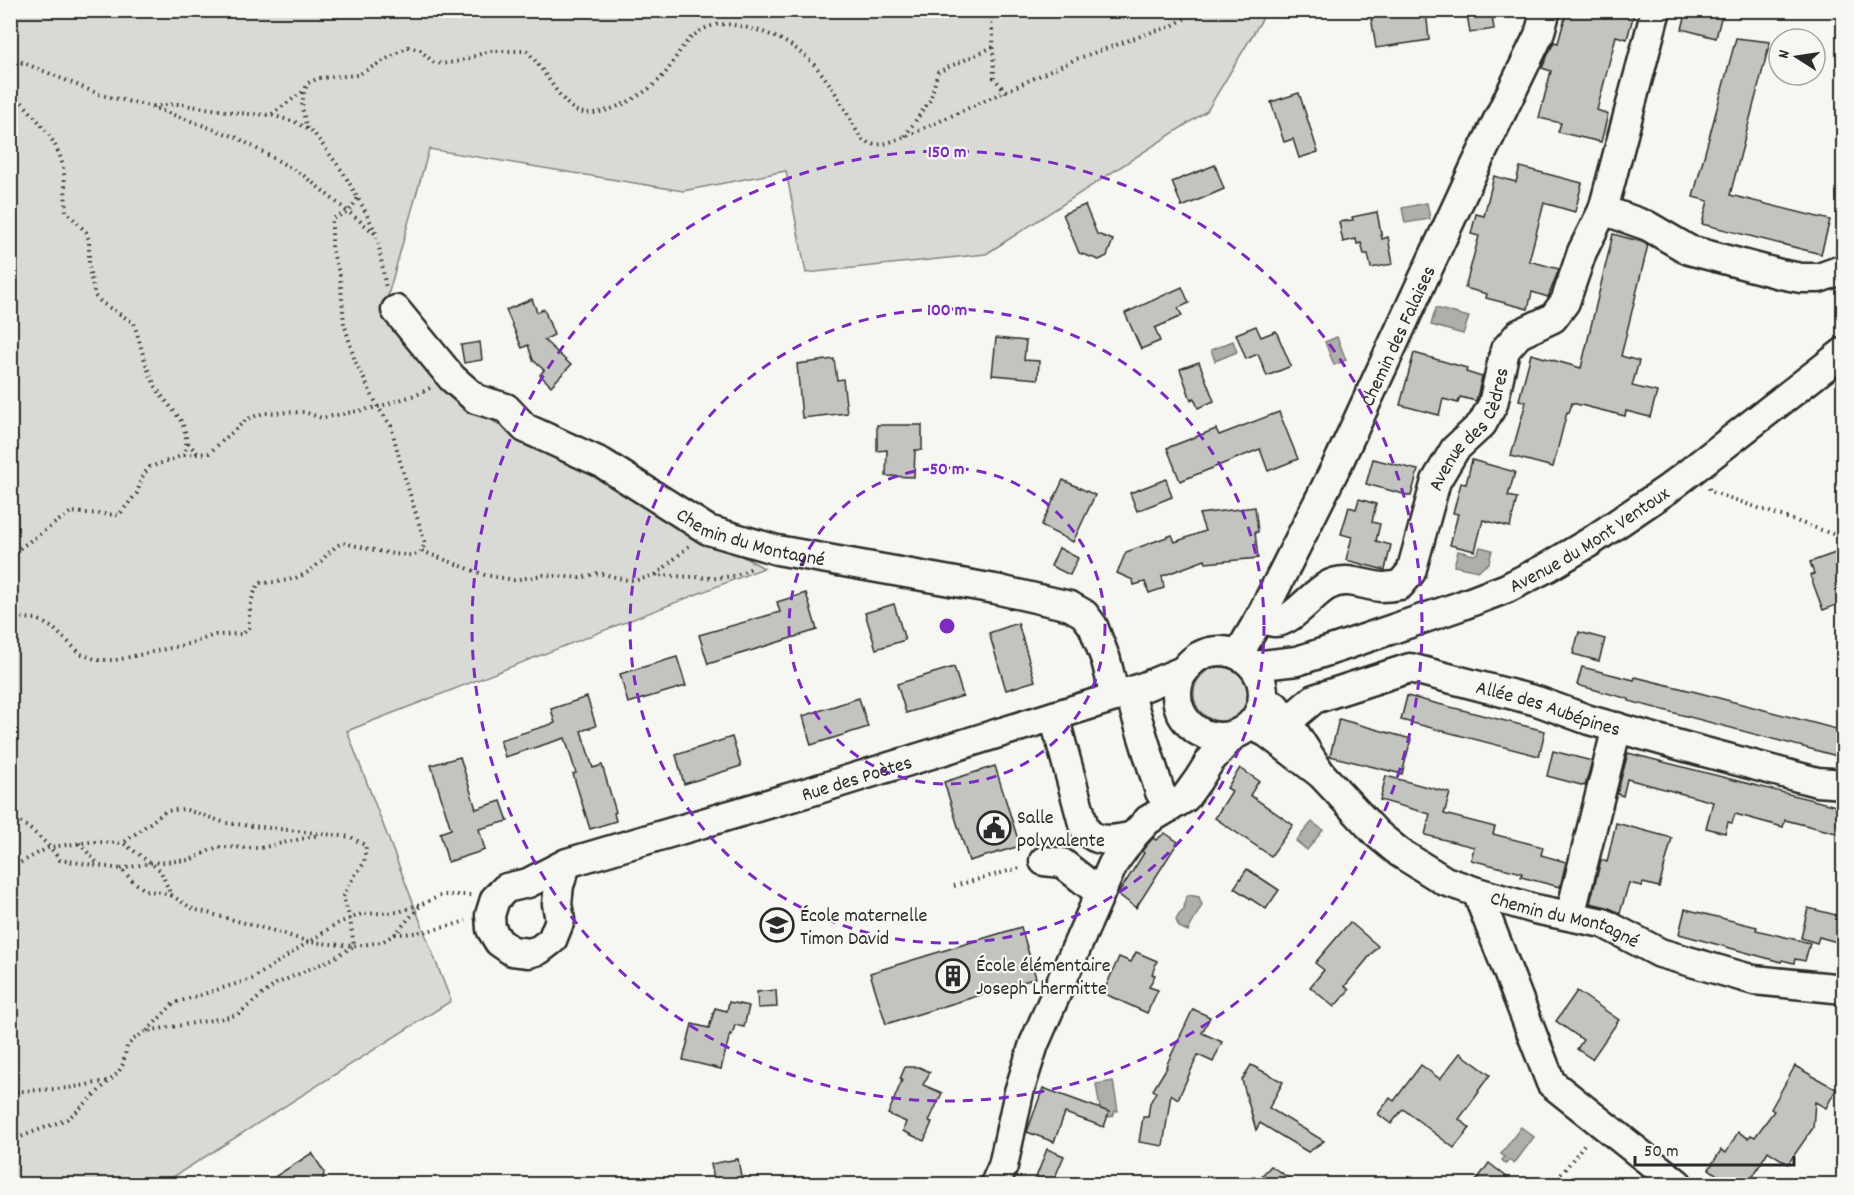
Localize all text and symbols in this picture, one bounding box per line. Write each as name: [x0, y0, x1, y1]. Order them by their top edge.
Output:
north arrow: [1767, 27, 1827, 87]
text: N: [1773, 48, 1797, 61]
text: 150 m: [928, 141, 966, 166]
street label: Chemin des Falaises: [1355, 262, 1444, 412]
text: 100 m: [927, 299, 967, 324]
street label: Avenue des Cèdres: [1423, 365, 1518, 494]
text: 50 m: [930, 458, 964, 483]
street label: Avenue du Mont Ventoux: [1505, 481, 1676, 602]
street label: Chemin du Montagné: [670, 502, 827, 575]
centre of rings: [937, 616, 957, 636]
street label: Allée des Aubépines: [1473, 675, 1623, 745]
street label: Rue des Poètes: [799, 750, 916, 810]
place label: Salle polyvalente: [1017, 805, 1105, 856]
public building icon: Salle polyvalente: [976, 810, 1012, 846]
street label: Chemin du Montagné: [1486, 886, 1643, 957]
place label: École maternelle Timon David: [800, 903, 927, 954]
school or university icon: École maternelle Timon David: [759, 907, 795, 943]
place label: École élémentaire Joseph Lhermitte: [976, 953, 1111, 1004]
building icon: École élémentaire Joseph Lhermitte: [935, 958, 971, 994]
scale bar: [1635, 1129, 1794, 1167]
text: 50 m: [1644, 1140, 1679, 1165]

